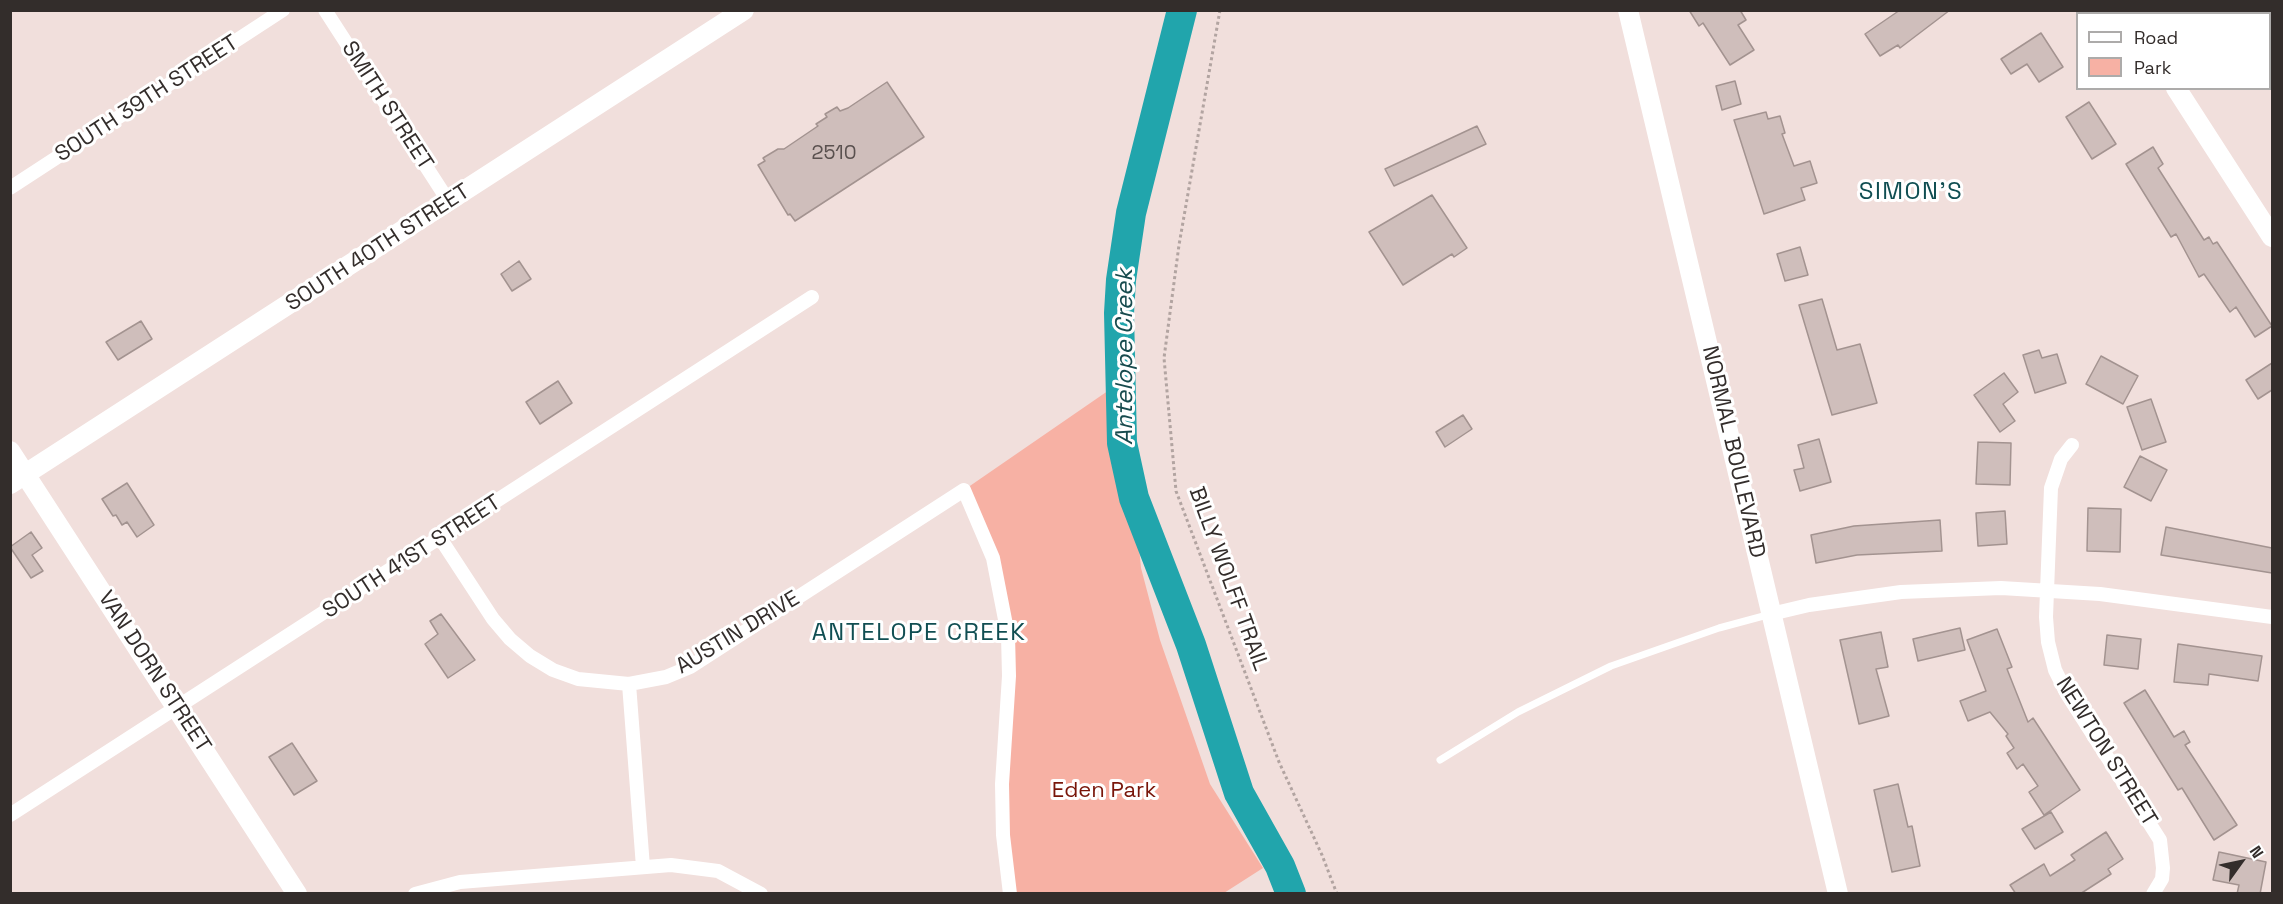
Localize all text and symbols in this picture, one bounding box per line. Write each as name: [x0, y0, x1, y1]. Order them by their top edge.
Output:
legend: [2076, 12, 2271, 90]
text: Road: [2134, 26, 2178, 49]
street label: SOUTH 39TH STREET: [50, 30, 244, 168]
street label: SMITH STREET: [336, 37, 438, 175]
text: Park: [2134, 56, 2171, 79]
house number: 2510: [812, 142, 856, 166]
district label: SIMON'S: [1859, 178, 1963, 206]
street label: SOUTH 40TH STREET: [281, 179, 475, 317]
water label: Antelope Creek: [1111, 269, 1139, 445]
street label: NORMAL BOULEVARD: [1696, 343, 1770, 561]
street label: BILLY WOLFF TRAIL: [1182, 484, 1274, 674]
street label: SOUTH 41ST STREET: [318, 490, 506, 624]
street label: VAN DORN STREET: [92, 586, 216, 758]
street label: AUSTIN DRIVE: [671, 586, 805, 680]
district label: ANTELOPE CREEK: [812, 619, 1026, 647]
street label: NEWTON STREET: [2050, 673, 2162, 831]
park label: Eden Park: [1052, 778, 1156, 804]
north arrow: [2211, 832, 2271, 892]
text: N: [2245, 842, 2268, 862]

